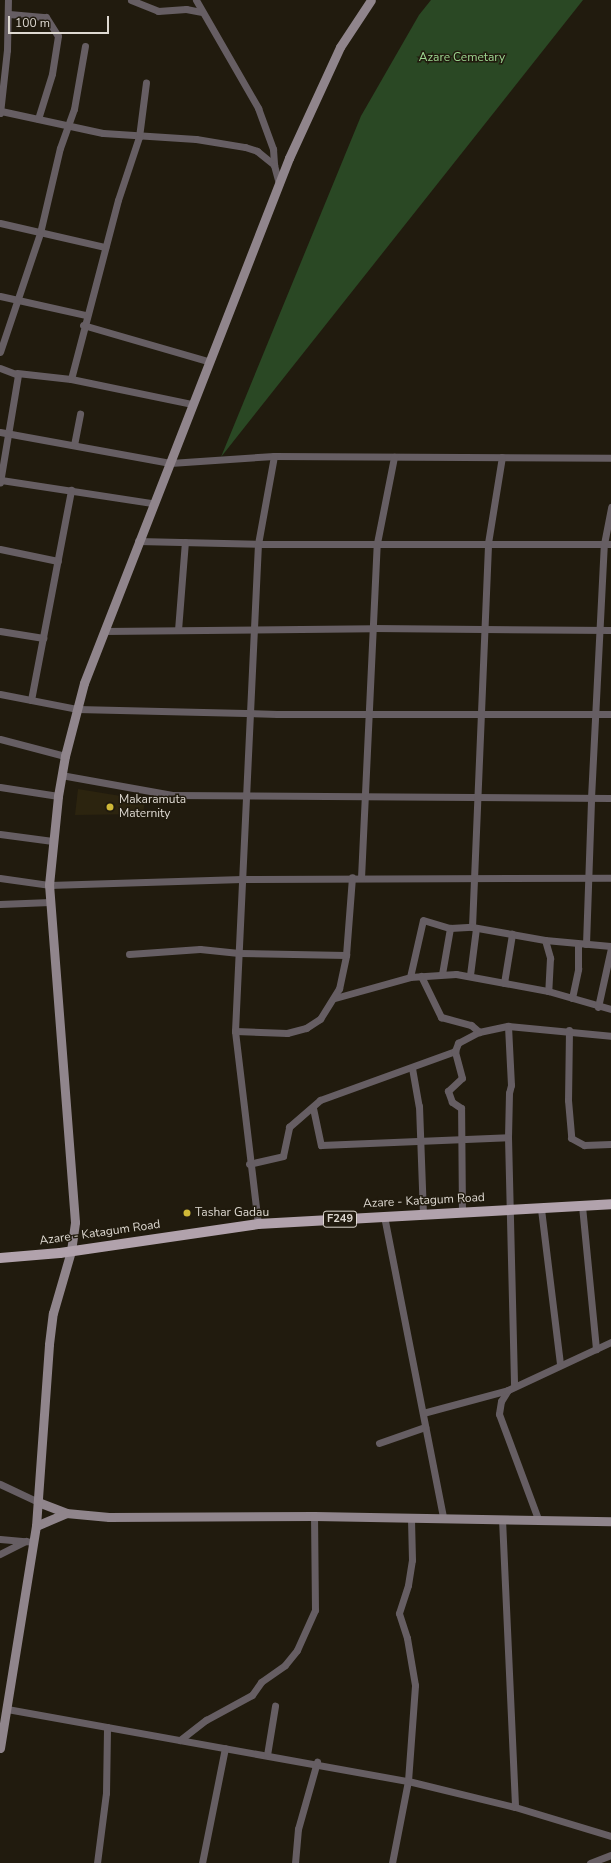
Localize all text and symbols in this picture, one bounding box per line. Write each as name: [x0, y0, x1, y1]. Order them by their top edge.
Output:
scale bar: [10, 8, 111, 34]
text: 100 m: [15, 15, 50, 31]
park label: Azare Cemetary: [419, 51, 505, 65]
place label: Makaramuta Maternity: [119, 793, 186, 821]
marker: Makaramuta Maternity: [104, 801, 116, 813]
street label: Azare - Katagum Road: [363, 1191, 485, 1211]
place label: Tashar Gadau: [195, 1206, 269, 1220]
marker: Tashar Gadau: [182, 1208, 192, 1218]
road number: F249: [323, 1210, 357, 1228]
street label: Azare - Katagum Road: [39, 1217, 161, 1249]

